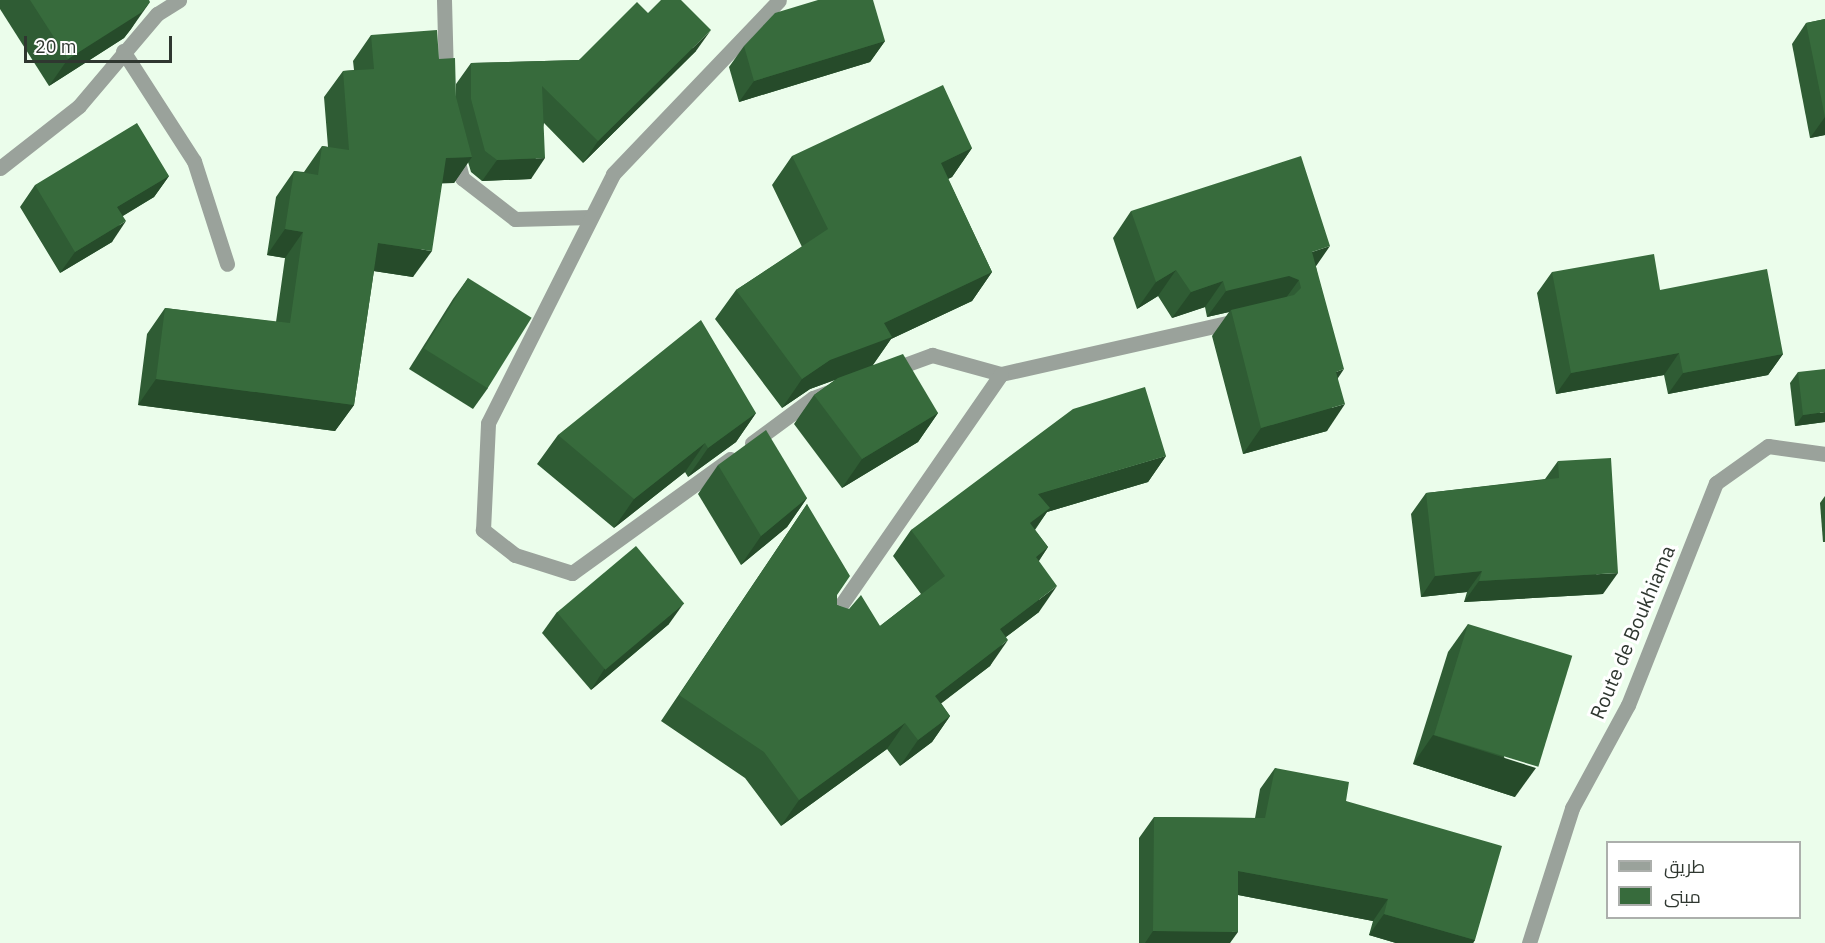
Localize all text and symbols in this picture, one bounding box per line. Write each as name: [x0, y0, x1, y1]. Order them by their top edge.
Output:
scale bar: [27, 24, 176, 62]
text: 20 m: [35, 35, 77, 58]
street label: Route de Boukhiama: [1585, 542, 1679, 722]
legend: [1606, 841, 1801, 919]
text: طريق: [1664, 855, 1705, 878]
text: مبنى: [1664, 885, 1701, 908]

